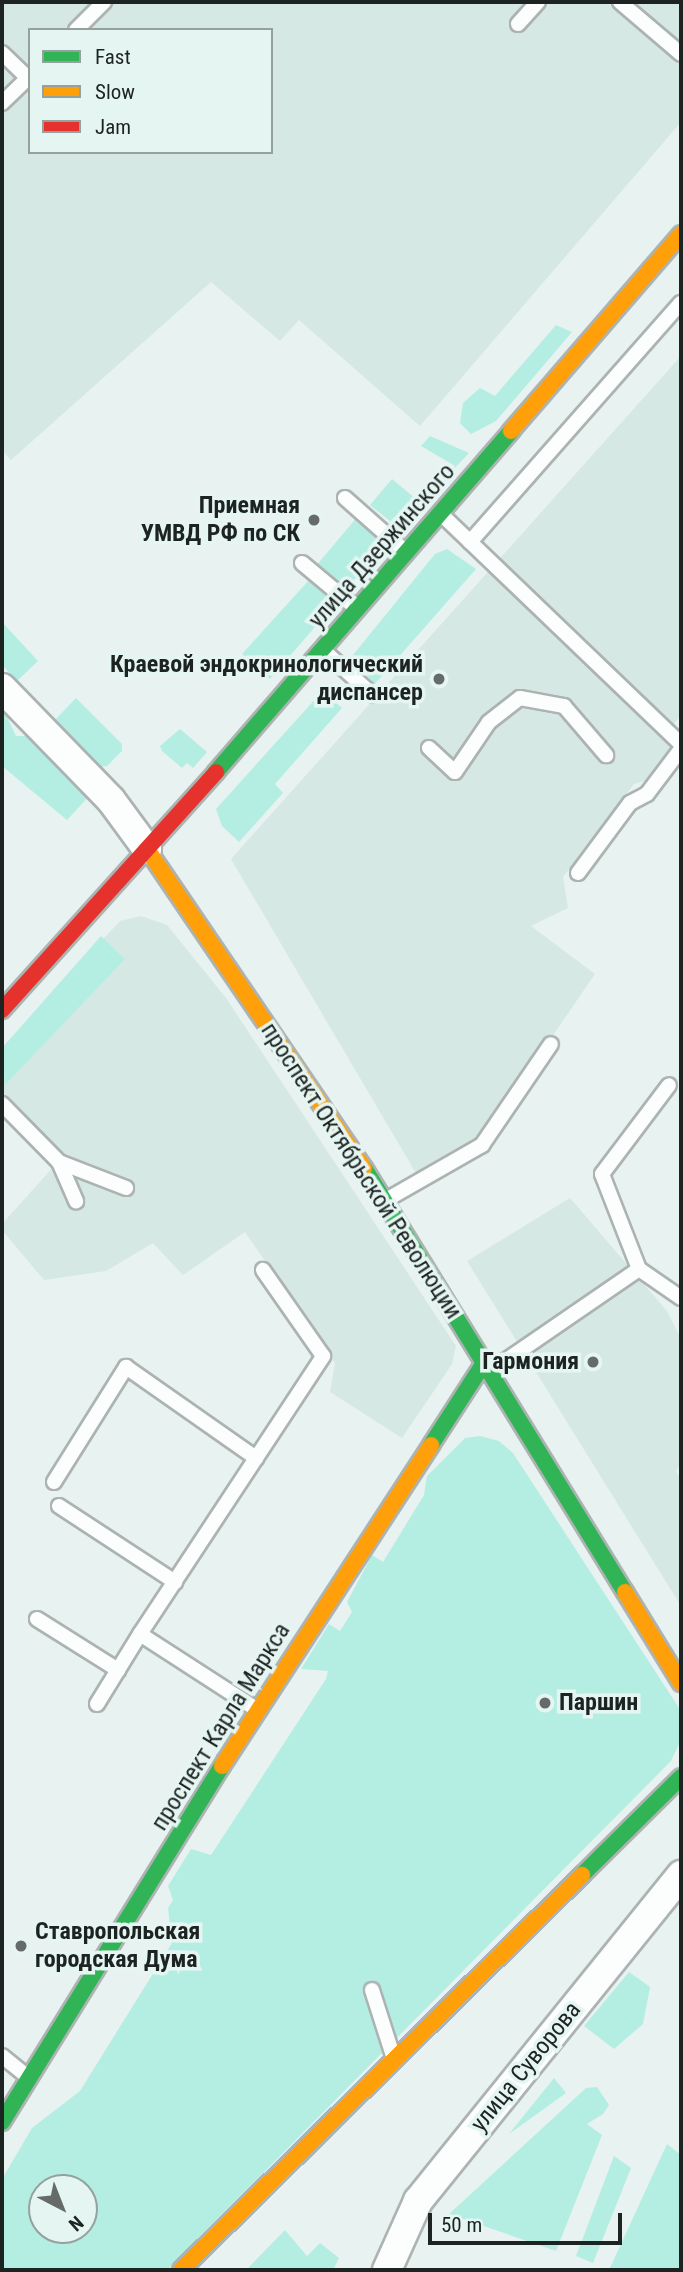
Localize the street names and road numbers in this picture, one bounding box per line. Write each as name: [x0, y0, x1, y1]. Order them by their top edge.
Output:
street label: улица Дзержинского: [303, 458, 461, 634]
street label: проспект Октябрьской Революции: [254, 1018, 468, 1324]
street label: проспект Карла Маркса: [145, 1618, 297, 1836]
street label: улица Суворова: [465, 1996, 587, 2138]

